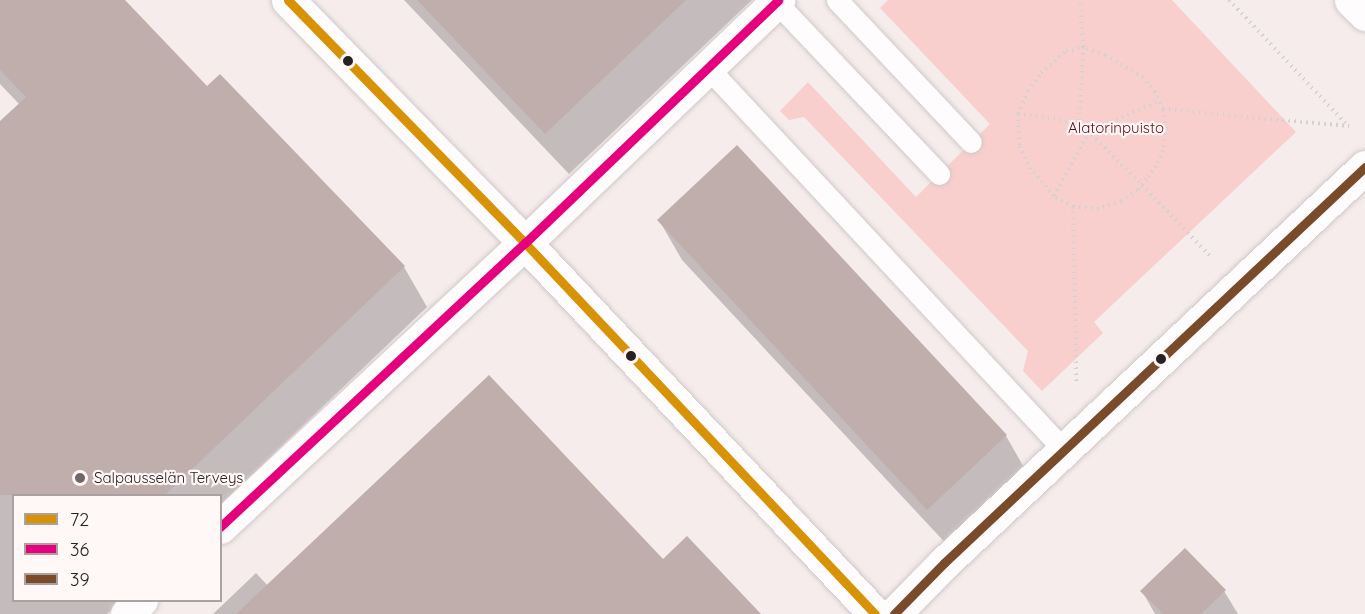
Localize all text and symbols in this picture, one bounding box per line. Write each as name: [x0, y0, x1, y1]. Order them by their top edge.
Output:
unlabelled marker: [342, 55, 354, 67]
park label: Alatorinpuisto: [1068, 119, 1164, 137]
unlabelled marker: [625, 350, 637, 362]
unlabelled marker: [1155, 353, 1167, 365]
marker: Salpausselän Terveys: [71, 469, 89, 487]
place label: Salpausselän Terveys: [94, 469, 243, 487]
legend: [12, 494, 222, 602]
text: 72: [70, 508, 89, 531]
text: 36: [70, 538, 89, 561]
text: 39: [70, 568, 89, 591]

